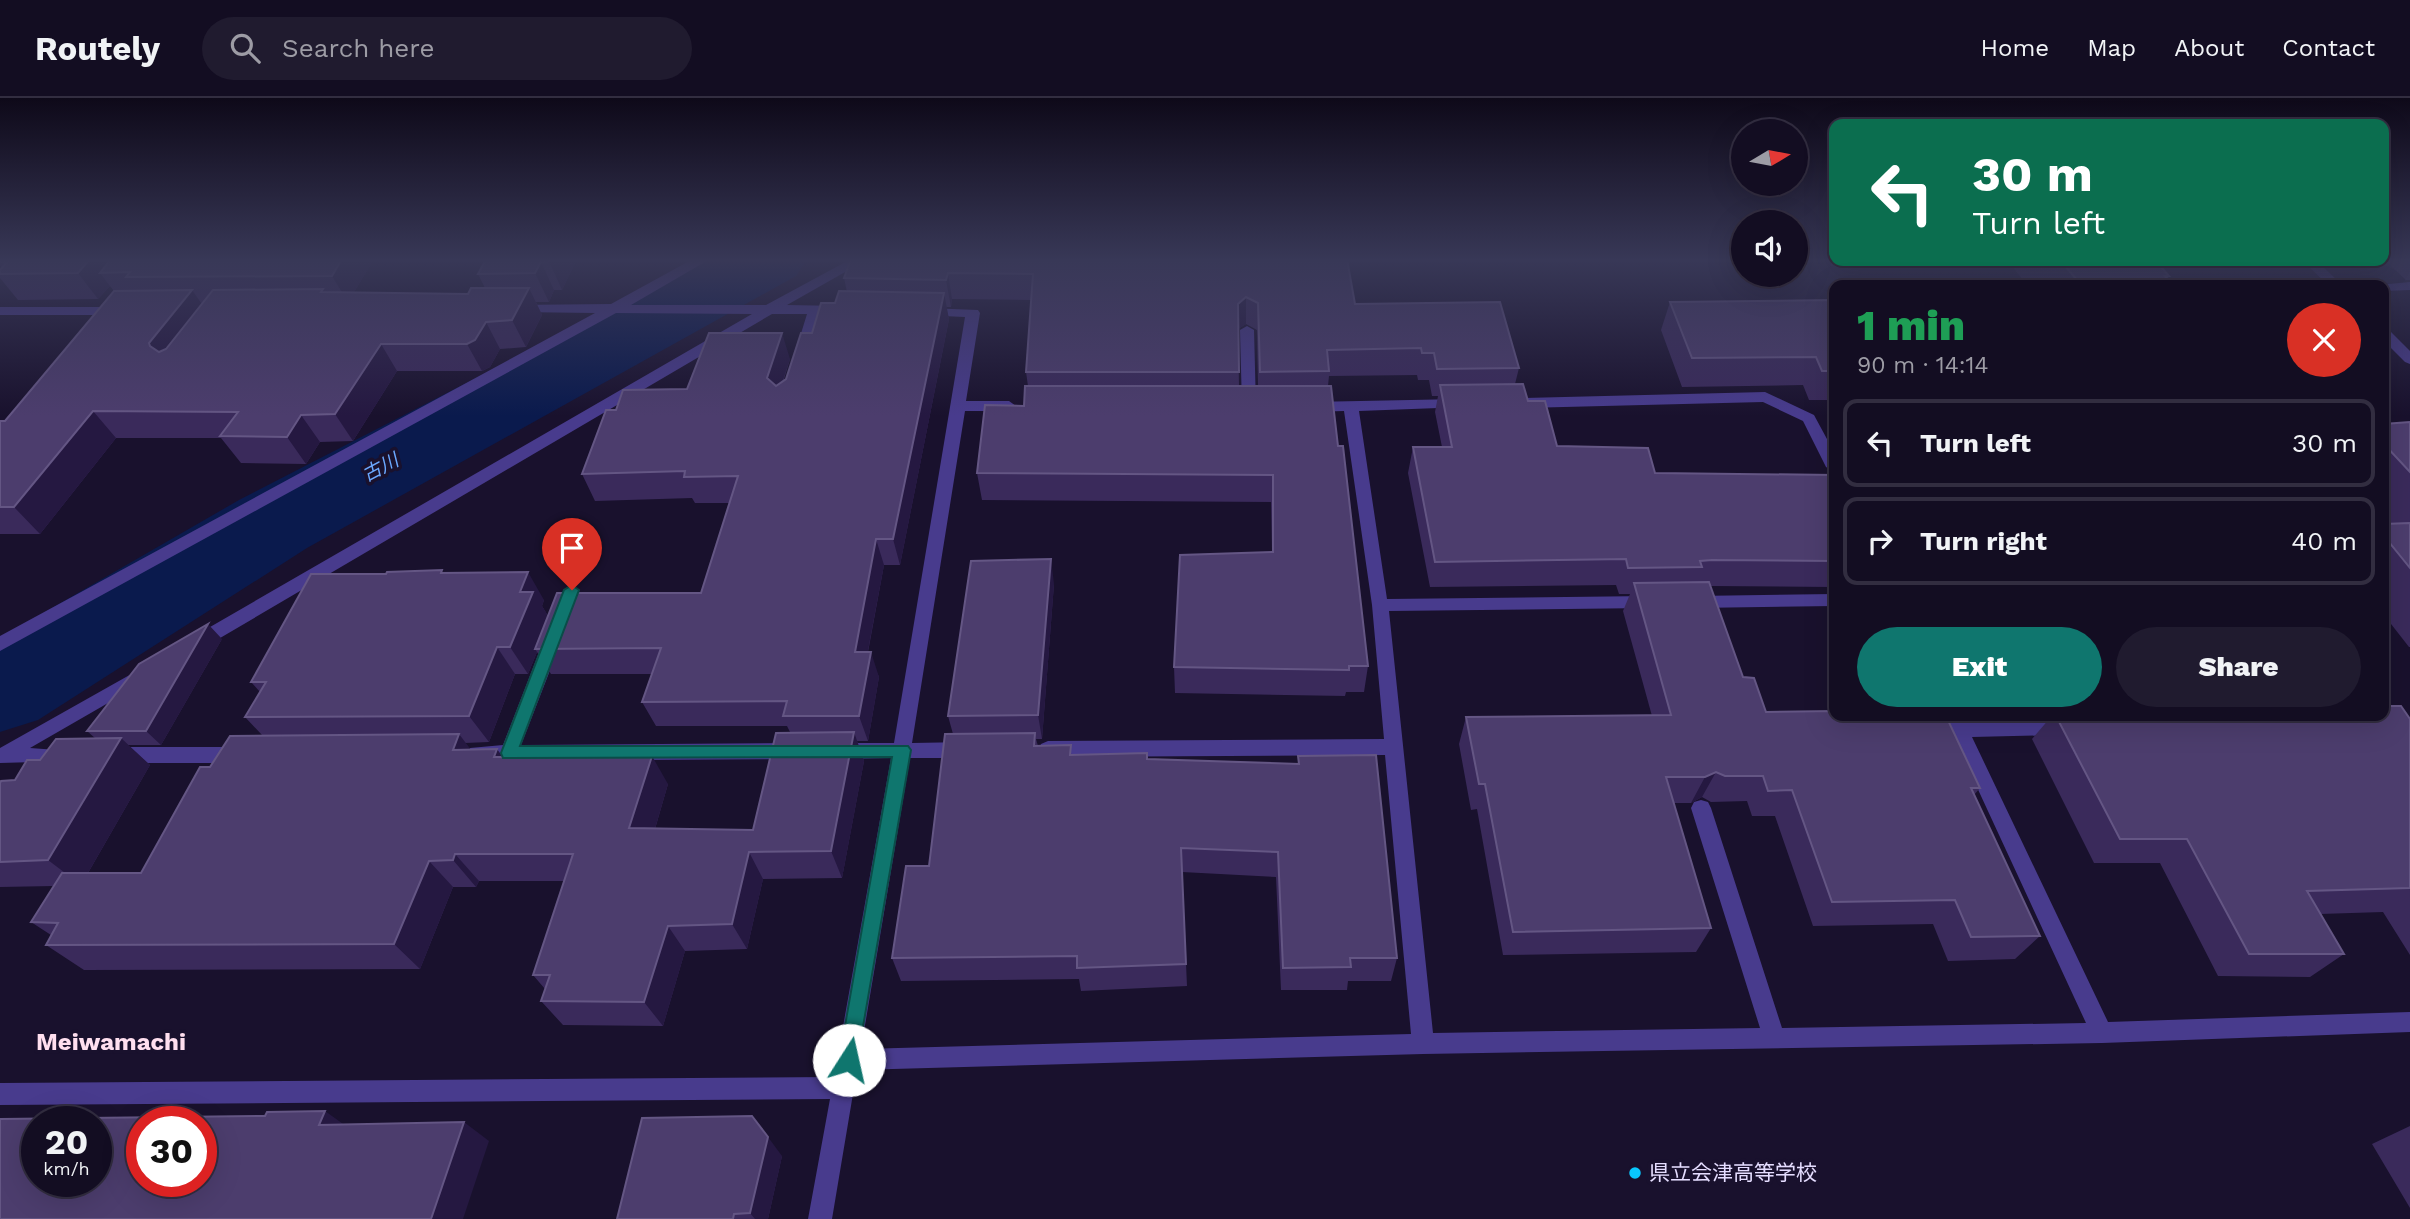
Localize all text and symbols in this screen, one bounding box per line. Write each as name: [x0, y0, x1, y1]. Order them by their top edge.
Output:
search box: [202, 17, 692, 80]
text: Routely: [35, 29, 160, 68]
icon: search: [226, 29, 264, 67]
text: Search here: [282, 33, 434, 63]
text: Home: [1981, 34, 2049, 62]
text: Map: [2087, 34, 2136, 62]
text: About: [2174, 34, 2244, 62]
text: Contact: [2282, 34, 2375, 62]
north arrow: [1731, 119, 1808, 196]
map controls: [1731, 119, 1808, 287]
text: 30 m: [1972, 145, 2093, 203]
icon: left: [1857, 147, 1948, 238]
text: Turn left: [1972, 204, 2105, 242]
button: sound: [1731, 210, 1808, 287]
text: 1 min: [1857, 301, 1965, 350]
button: close: [2287, 303, 2361, 377]
text: 90 m · 14:14: [1857, 352, 1989, 379]
icon: left: [1861, 424, 1899, 462]
text: Turn left: [1920, 428, 2031, 458]
text: 30 m: [2292, 428, 2357, 458]
water label: 古川: [358, 447, 404, 487]
pin: [542, 518, 602, 590]
icon: right: [1861, 522, 1899, 560]
text: Turn right: [1920, 526, 2047, 556]
text: 40 m: [2291, 526, 2357, 556]
icon: arrive: [553, 529, 591, 567]
button: Exit: [1857, 627, 2102, 707]
button: Share: [2116, 627, 2361, 707]
position arrow: [812, 1023, 886, 1097]
district label: Meiwamachi: [36, 1028, 186, 1056]
speed limit sign: 30: [126, 1106, 217, 1197]
text: 20: [45, 1121, 88, 1163]
text: km/h: [43, 1158, 90, 1179]
place label: 県立会津高等学校: [1649, 1160, 1817, 1185]
marker: 県立会津高等学校: [1627, 1165, 1643, 1181]

